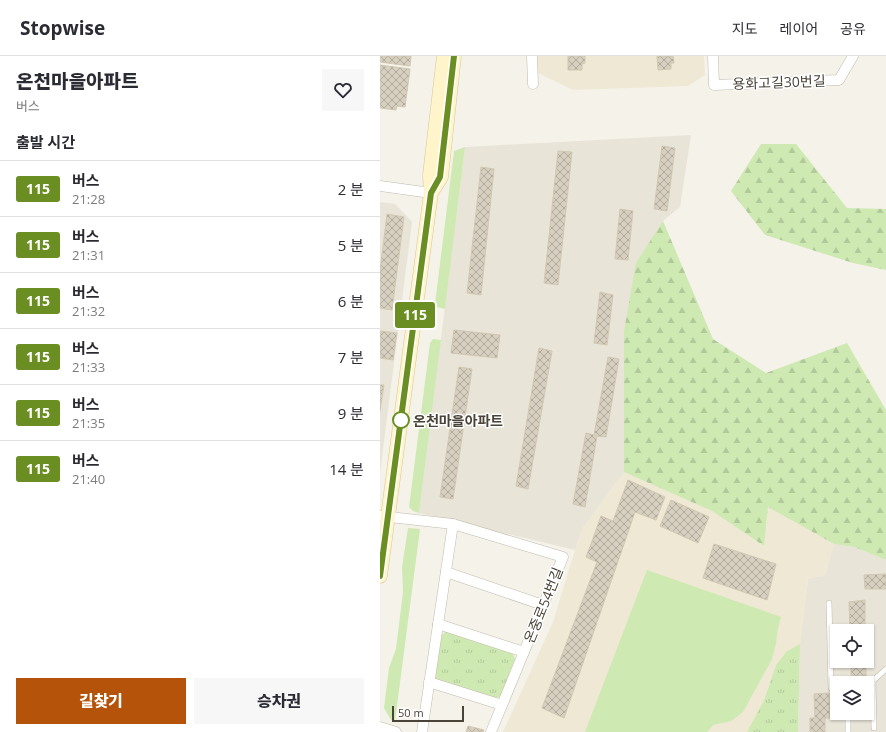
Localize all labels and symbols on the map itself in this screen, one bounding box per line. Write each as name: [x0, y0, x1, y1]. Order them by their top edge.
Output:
street label: 용화고길30번길: [732, 71, 826, 93]
line badge: 115: [392, 302, 438, 328]
marker: 온천마을아파트: [392, 411, 410, 429]
place label: 온천마을아파트: [413, 411, 503, 430]
street label: 온중로54번길: [519, 564, 567, 646]
scale bar: [392, 704, 464, 723]

